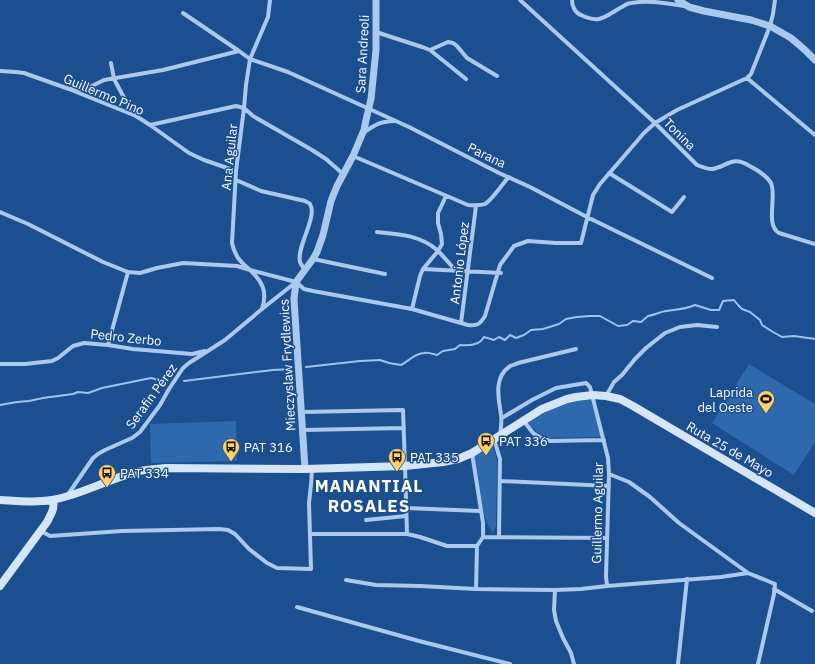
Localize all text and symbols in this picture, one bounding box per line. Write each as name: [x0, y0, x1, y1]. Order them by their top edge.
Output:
street label: Sara Andreoli: [352, 14, 373, 94]
street label: Guillermo Pino: [61, 70, 147, 119]
street label: Tonina: [660, 115, 699, 154]
street label: Ana Aguilar: [218, 123, 241, 191]
street label: Parana: [465, 139, 509, 172]
street label: Antonio López: [446, 221, 473, 305]
street label: Mieczyslaw Frydlewics: [276, 298, 299, 432]
street label: Pedro Zerbo: [89, 325, 162, 350]
street label: Serafin Pérez: [122, 360, 181, 432]
place label: Laprida del Oeste: [697, 384, 753, 416]
sports icon: Laprida del Oeste: [756, 389, 776, 414]
street label: Ruta 25 de Mayo: [683, 418, 776, 481]
bus stop icon: PAT 336: [476, 431, 496, 456]
place label: PAT 336: [499, 433, 548, 450]
bus stop icon: PAT 316: [221, 437, 241, 462]
place label: PAT 316: [244, 439, 293, 456]
bus stop icon: PAT 335: [387, 447, 407, 472]
place label: PAT 335: [410, 449, 459, 466]
street label: Guillermo Aguilar: [588, 462, 607, 564]
bus stop icon: PAT 334: [97, 463, 117, 488]
place label: PAT 334: [120, 465, 169, 482]
district label: MANANTIAL ROSALES: [315, 475, 423, 517]

